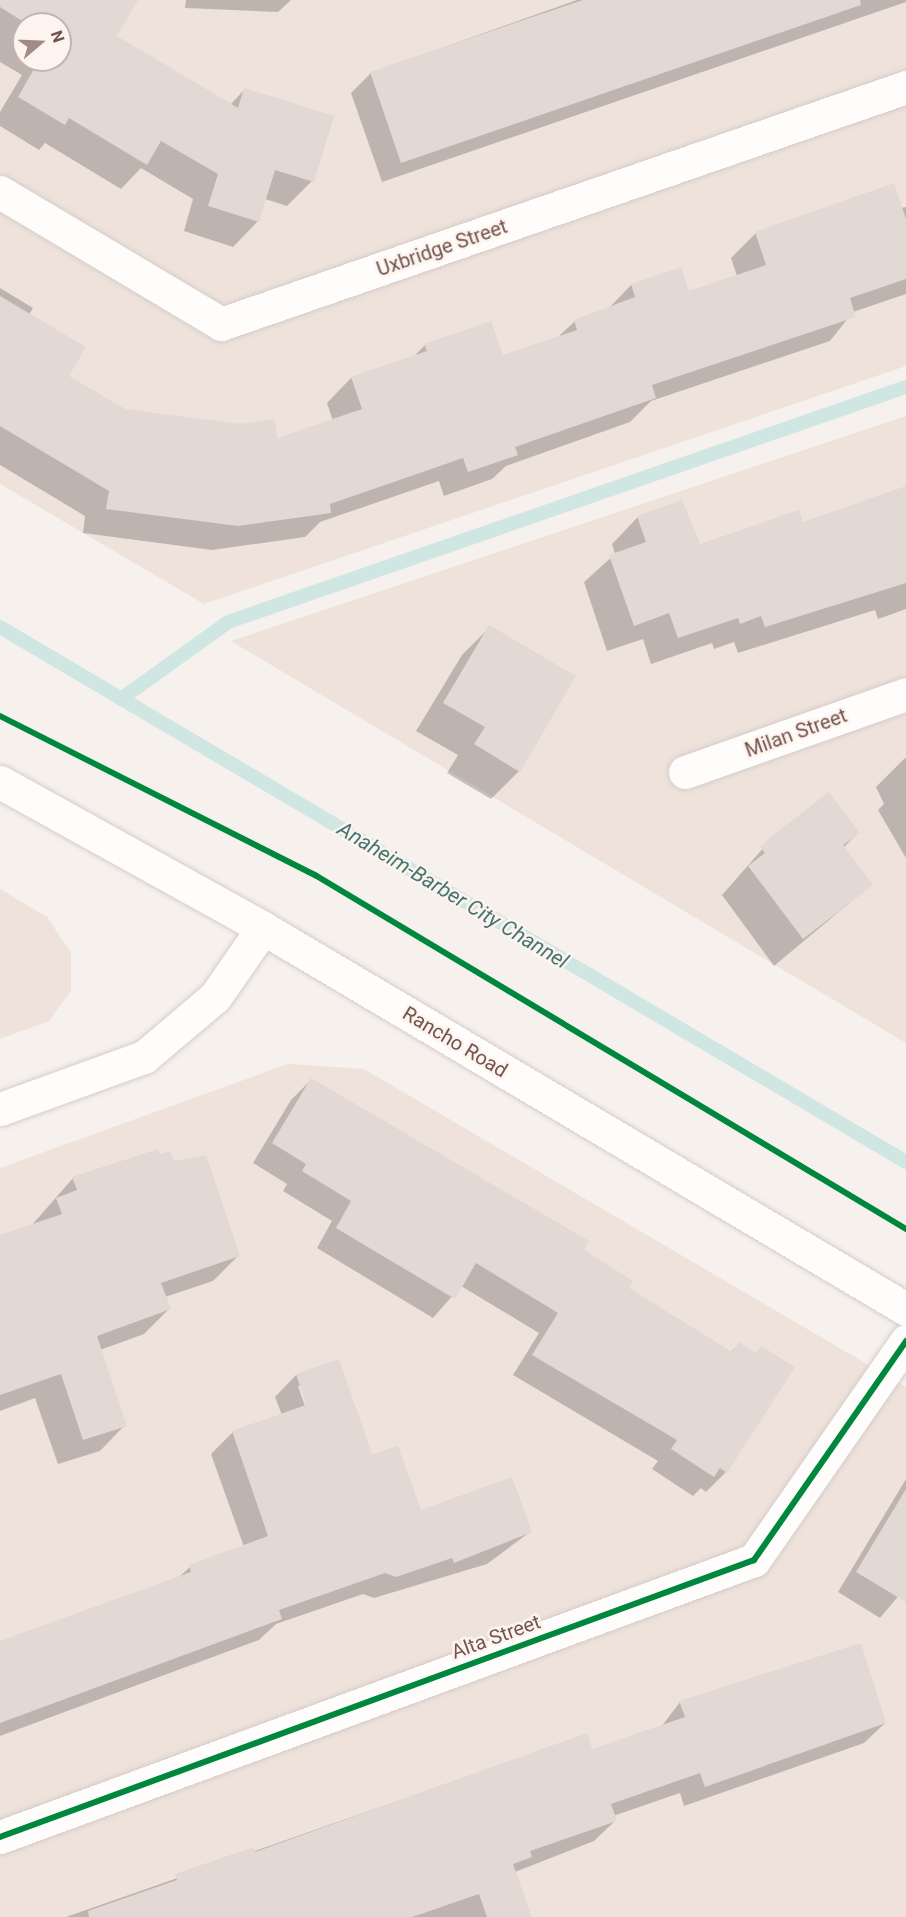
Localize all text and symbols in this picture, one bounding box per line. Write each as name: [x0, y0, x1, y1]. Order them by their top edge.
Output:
north arrow: [12, 12, 72, 72]
text: N: [47, 28, 68, 45]
street label: Uxbridge Street: [374, 214, 510, 282]
street label: Milan Street: [742, 703, 850, 763]
water label: Anaheim-Barber City Channel: [333, 816, 573, 974]
street label: Rancho Road: [398, 1001, 512, 1083]
street label: Alta Street: [448, 1610, 544, 1664]

